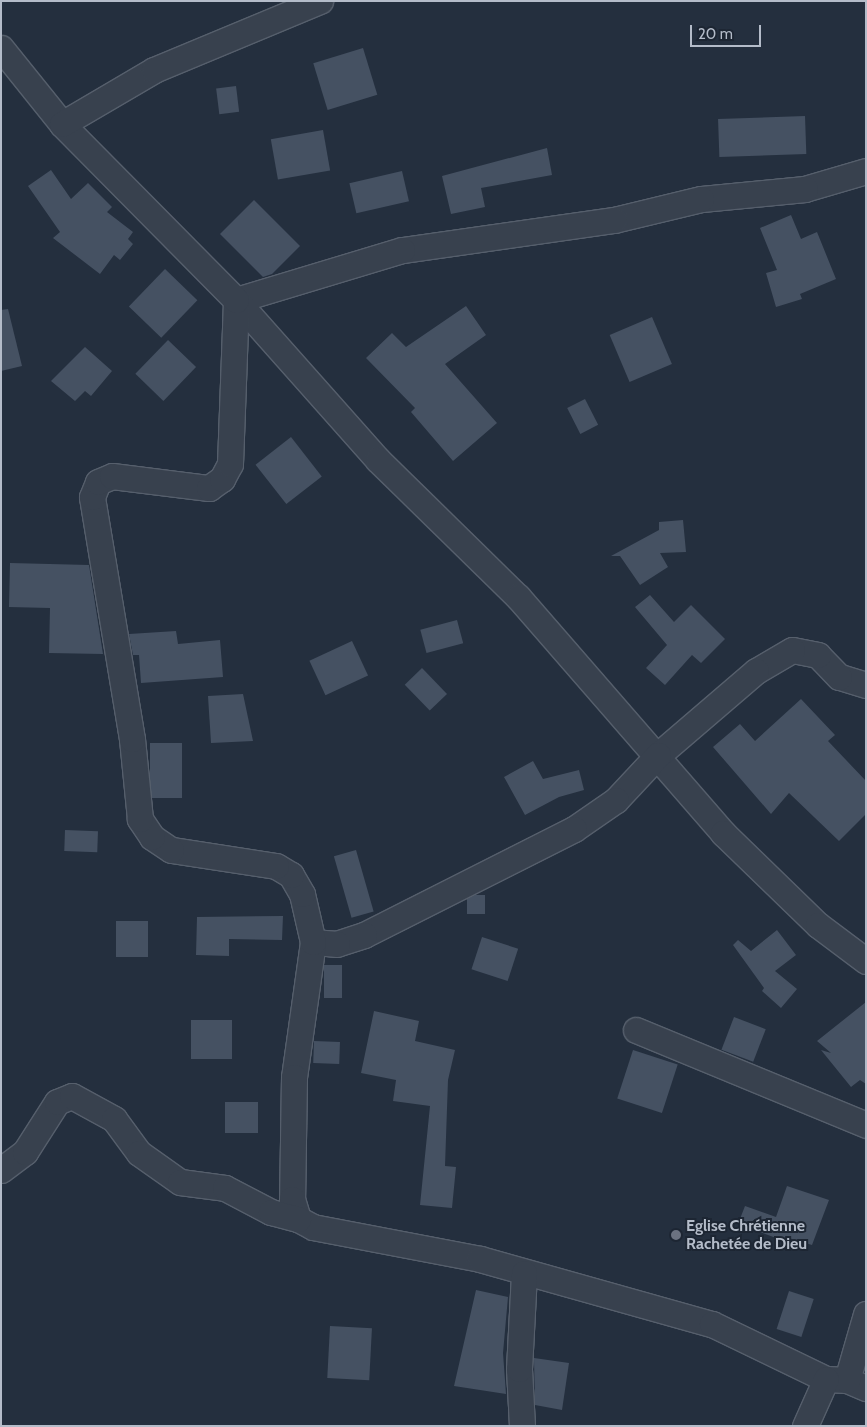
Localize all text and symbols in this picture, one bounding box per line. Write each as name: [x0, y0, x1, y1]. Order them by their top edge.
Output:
scale bar: [692, 15, 763, 47]
text: 20 m: [698, 25, 733, 43]
place label: Eglise Chrétienne Rachetée de Dieu: [686, 1216, 807, 1254]
marker: Eglise Chrétienne Rachetée de Dieu: [670, 1229, 682, 1241]

